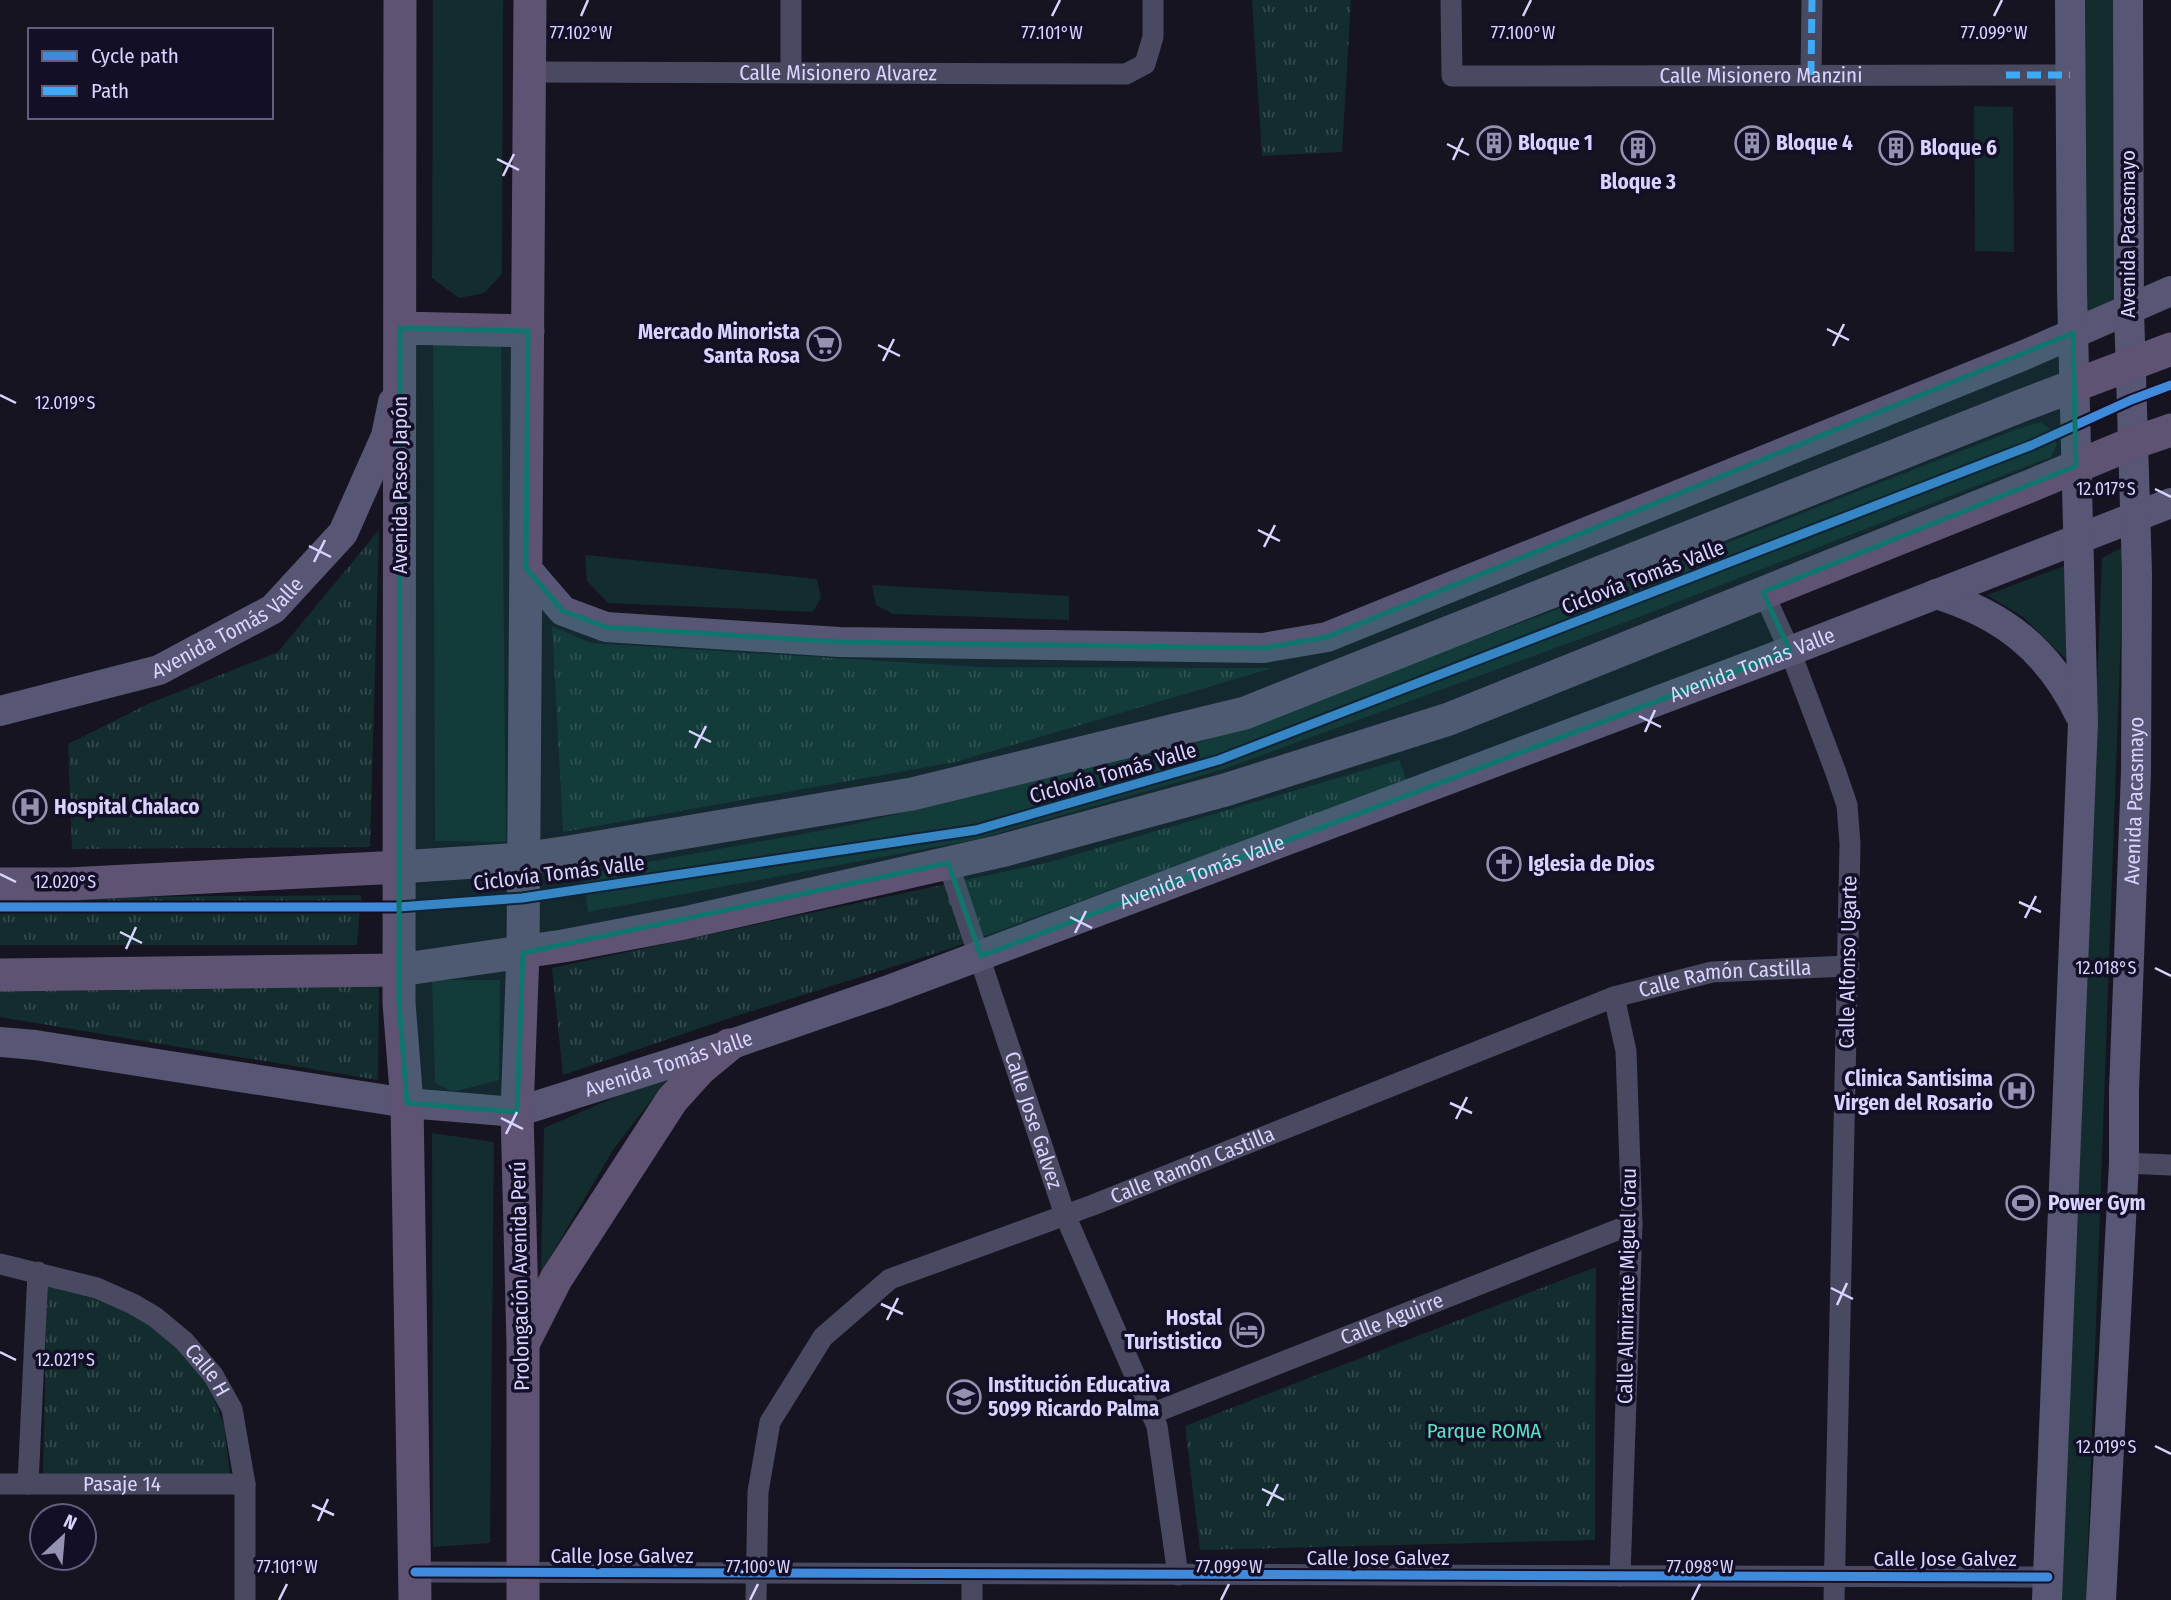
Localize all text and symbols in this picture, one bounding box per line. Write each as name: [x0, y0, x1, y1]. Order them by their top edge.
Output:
text: 77.102°W: [550, 22, 613, 44]
text: 77.101°W: [1021, 22, 1083, 44]
text: 77.100°W: [1491, 22, 1556, 44]
text: 77.099°W: [1961, 22, 2028, 44]
legend: [28, 28, 273, 119]
text: Cycle path: [91, 43, 179, 69]
street label: Calle Misionero Alvarez: [739, 60, 937, 86]
street label: Calle Misionero Manzini: [1660, 62, 1862, 89]
text: Path: [91, 78, 129, 104]
building icon: Bloque 1: [1475, 124, 1513, 162]
building icon: Bloque 4: [1733, 124, 1771, 162]
building icon: Bloque 3: [1619, 129, 1657, 167]
building icon: Bloque 6: [1877, 129, 1915, 167]
place label: Bloque 1: [1518, 130, 1593, 156]
place label: Bloque 4: [1776, 130, 1853, 156]
place label: Bloque 6: [1920, 135, 1997, 161]
street label: Avenida Pacasmayo: [2115, 150, 2141, 318]
place label: Bloque 3: [1600, 169, 1676, 195]
place label: Mercado Minorista Santa Rosa: [638, 319, 800, 369]
supermarket icon: Mercado Minorista Santa Rosa: [805, 325, 843, 363]
text: 12.019°S: [35, 392, 95, 414]
street label: Avenida Paseo Japón: [387, 396, 413, 574]
text: 12.017°S: [2076, 478, 2136, 500]
street label: Ciclovía Tomás Valle: [1558, 534, 1728, 620]
street label: Avenida Tomás Valle: [149, 572, 309, 684]
street label: Avenida Tomás Valle: [1666, 622, 1839, 708]
street label: Avenida Pacasmayo: [2119, 717, 2149, 885]
street label: Ciclovía Tomás Valle: [1027, 737, 1199, 809]
hospital icon: Hospital Chalaco: [11, 788, 49, 826]
place label: Hospital Chalaco: [54, 794, 199, 820]
street label: Avenida Tomás Valle: [1116, 829, 1288, 915]
church icon: Iglesia de Dios: [1485, 845, 1523, 883]
street label: Ciclovía Tomás Valle: [472, 850, 646, 896]
place label: Iglesia de Dios: [1528, 851, 1655, 877]
text: 12.020°S: [34, 871, 96, 893]
street label: Calle Alfonso Ugarte: [1833, 875, 1863, 1049]
street label: Calle Ramón Castilla: [1636, 955, 1812, 1003]
text: 12.018°S: [2076, 957, 2137, 979]
street label: Avenida Tomás Valle: [581, 1025, 756, 1103]
street label: Calle Jose Galvez: [999, 1048, 1068, 1192]
place label: Clinica Santisima Virgen del Rosario: [1833, 1066, 1993, 1116]
hospital icon: Clinica Santisima Virgen del Rosario: [1998, 1072, 2036, 1110]
street label: Calle Ramón Castilla: [1107, 1121, 1278, 1210]
street label: Prolongación Avenida Perú: [505, 1161, 535, 1391]
street label: Calle Almirante Miguel Grau: [1612, 1168, 1642, 1404]
sports icon: Power Gym: [2004, 1184, 2042, 1222]
place label: Power Gym: [2048, 1190, 2146, 1216]
street label: Calle Aguirre: [1337, 1287, 1447, 1351]
place label: Hostal Turististico: [1125, 1305, 1222, 1355]
hotel icon: Hostal Turististico: [1228, 1311, 1266, 1349]
street label: Calle H: [179, 1338, 235, 1401]
text: 12.021°S: [35, 1349, 95, 1371]
place label: Institución Educativa 5099 Ricardo Palma: [988, 1372, 1170, 1422]
school or university icon: Institución Educativa 5099 Ricardo Palma: [945, 1378, 983, 1416]
park label: Parque ROMA: [1427, 1418, 1541, 1444]
text: 12.019°S: [2076, 1436, 2136, 1458]
street label: Pasaje 14: [83, 1471, 161, 1497]
north arrow: [28, 1502, 98, 1572]
text: N: [60, 1509, 80, 1535]
street label: Calle Jose Galvez: [550, 1543, 694, 1569]
street label: Calle Jose Galvez: [1306, 1545, 1450, 1571]
street label: Calle Jose Galvez: [1873, 1546, 2017, 1572]
text: 77.101°W: [256, 1556, 318, 1578]
text: 77.100°W: [726, 1556, 791, 1578]
text: 77.099°W: [1196, 1556, 1263, 1578]
text: 77.098°W: [1666, 1556, 1734, 1578]

